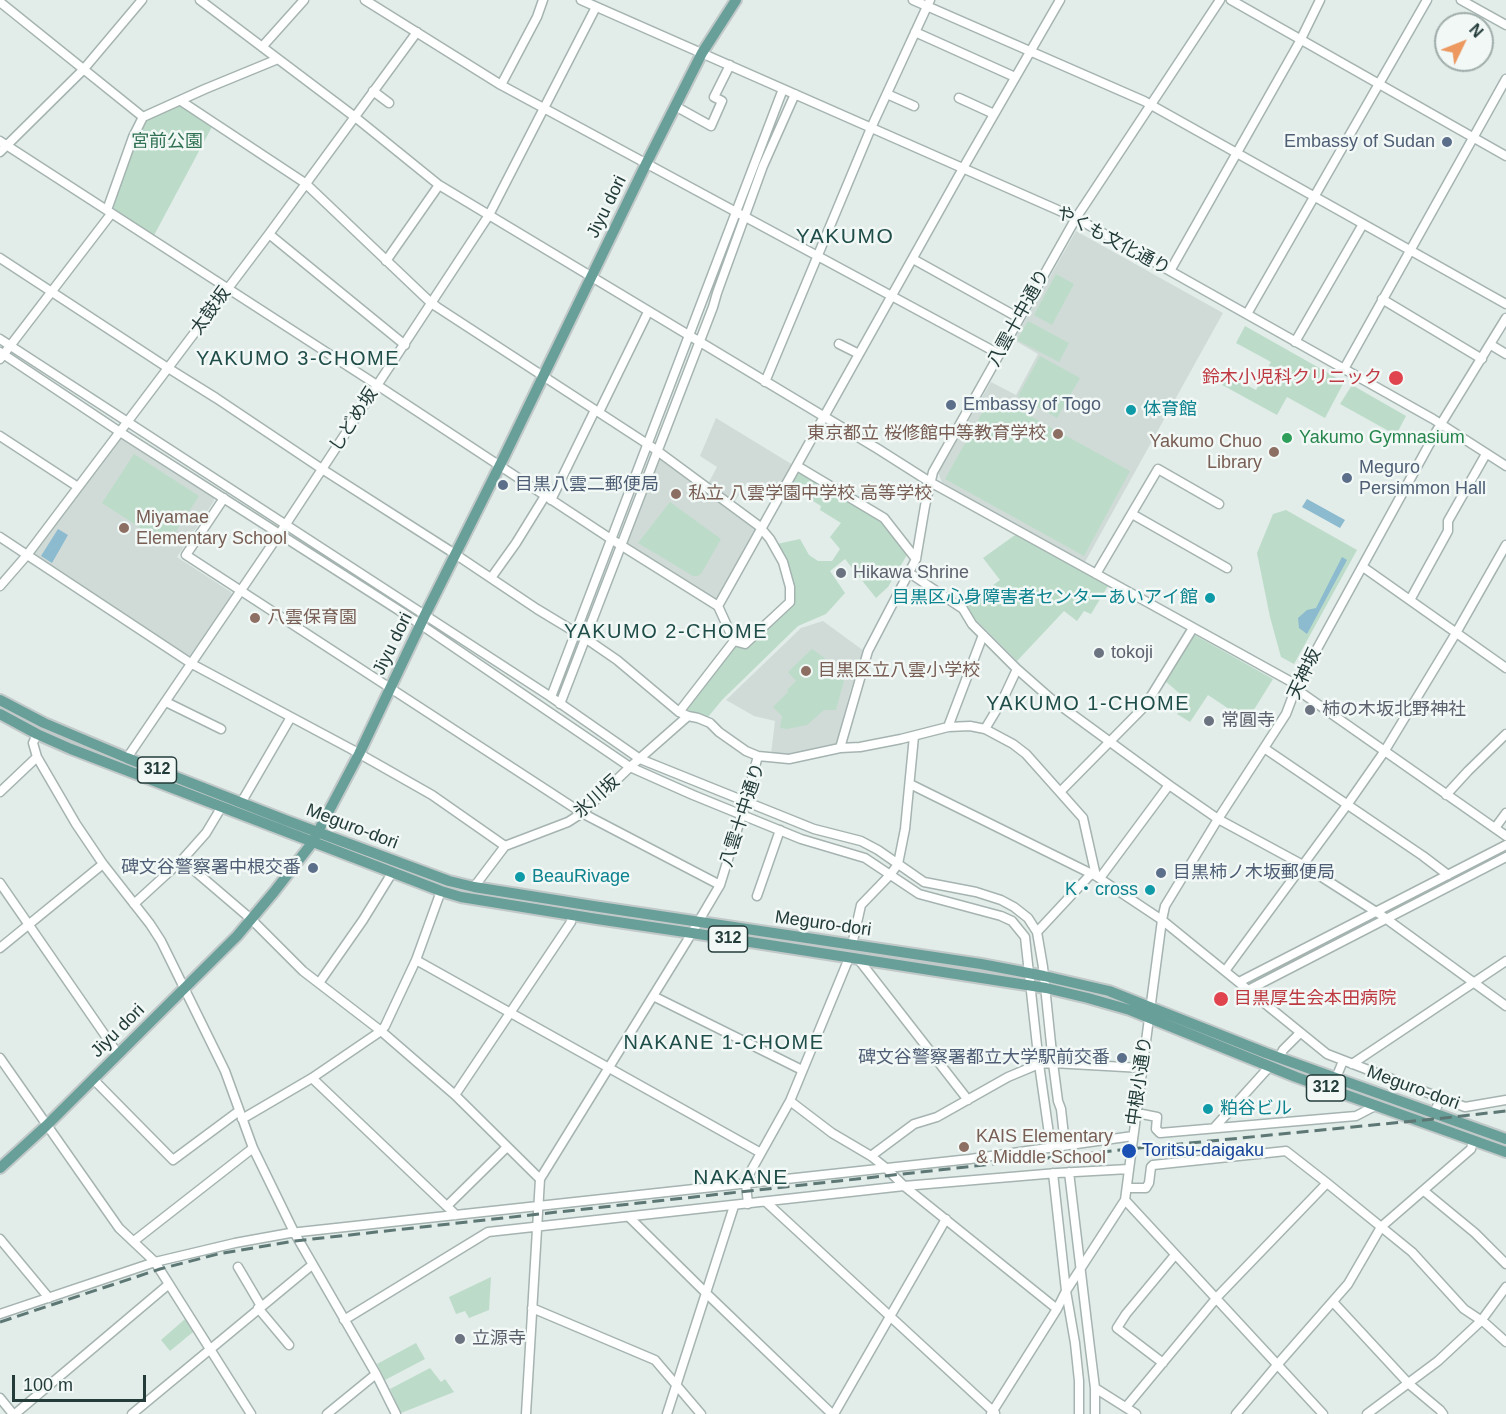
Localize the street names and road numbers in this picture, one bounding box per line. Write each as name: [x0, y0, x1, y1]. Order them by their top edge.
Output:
street label: Jiyu dori: [583, 172, 631, 242]
street label: やくも文化通り: [1052, 202, 1174, 280]
street label: 八雲十中通り: [983, 266, 1055, 370]
street label: 太鼓坂: [186, 283, 236, 339]
street label: しどめ坂: [325, 384, 383, 456]
street label: Jiyu dori: [369, 609, 417, 679]
street label: 天神坂: [1284, 645, 1326, 703]
road number: 312: [138, 757, 176, 783]
street label: 八雲十中通り: [716, 760, 770, 870]
street label: 氷川坂: [570, 771, 624, 823]
street label: Meguro-dori: [303, 800, 401, 854]
street label: Meguro-dori: [773, 907, 873, 941]
road number: 312: [708, 926, 748, 952]
street label: Jiyu dori: [87, 1000, 149, 1062]
street label: 中根小通り: [1123, 1035, 1157, 1127]
street label: Meguro-dori: [1364, 1061, 1462, 1115]
road number: 312: [1306, 1075, 1346, 1101]

